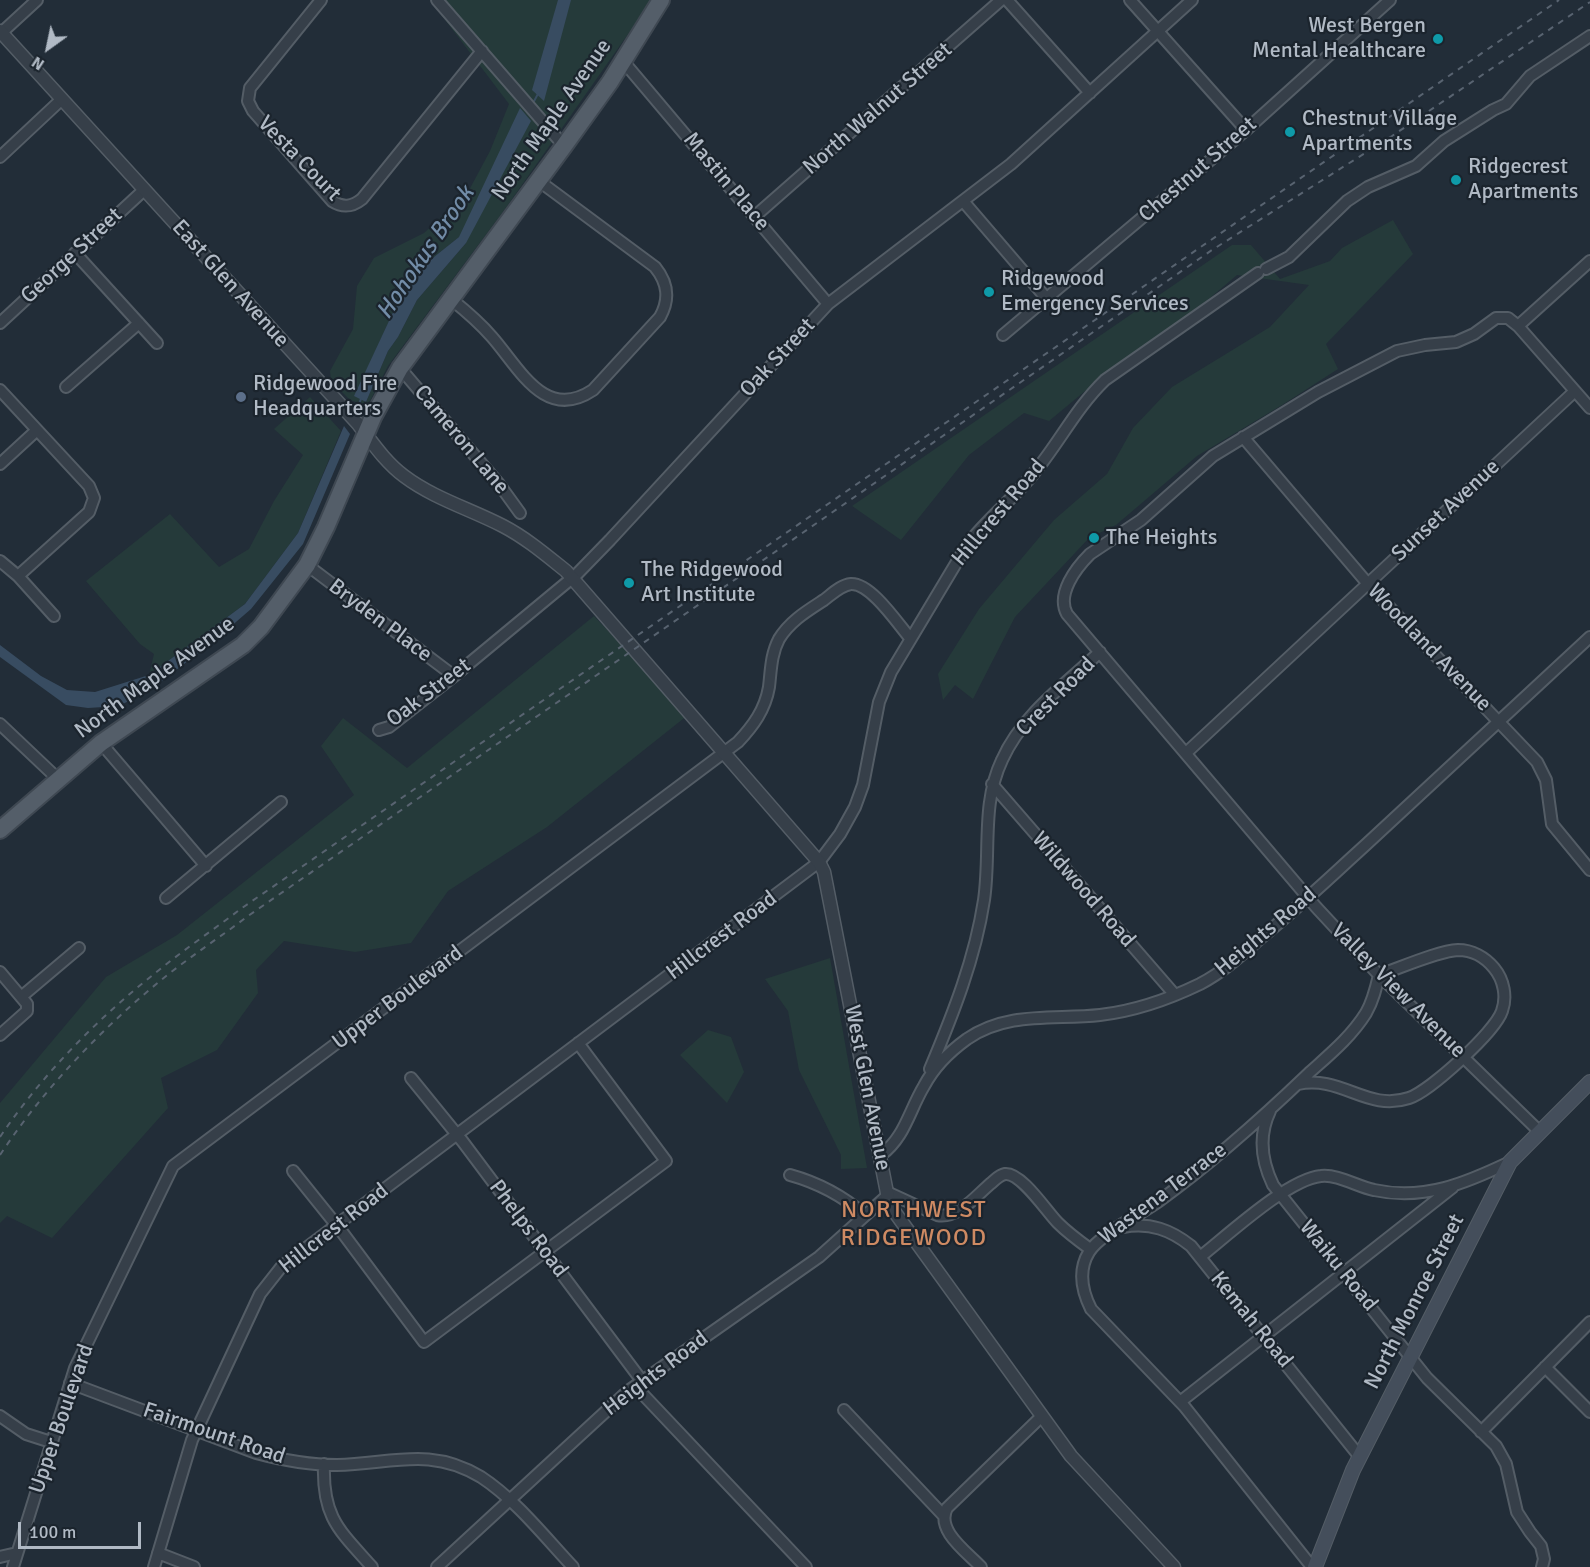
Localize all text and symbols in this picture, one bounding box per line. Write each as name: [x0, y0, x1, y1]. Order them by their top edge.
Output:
place label: West Bergen Mental Healthcare: [1252, 13, 1426, 64]
north arrow: [18, 18, 78, 78]
marker: West Bergen Mental Healthcare: [1431, 32, 1445, 46]
street label: North Maple Avenue: [486, 34, 618, 206]
street label: North Walnut Street: [798, 37, 958, 181]
text: N: [28, 52, 48, 75]
place label: Chestnut Village Apartments: [1302, 106, 1457, 158]
street label: Vesta Court: [252, 111, 346, 207]
street label: Chestnut Street: [1134, 112, 1262, 228]
marker: Chestnut Village Apartments: [1283, 125, 1297, 139]
street label: Mastin Place: [677, 127, 775, 237]
place label: Ridgecrest Apartments: [1468, 154, 1578, 206]
marker: Ridgecrest Apartments: [1449, 173, 1463, 187]
water label: Hohokus Brook: [371, 181, 481, 325]
street label: George Street: [16, 202, 128, 310]
street label: East Glen Avenue: [166, 215, 294, 353]
place label: Ridgewood Emergency Services: [1001, 266, 1189, 318]
marker: Ridgewood Emergency Services: [982, 285, 996, 299]
street label: Oak Street: [735, 313, 821, 403]
place label: Ridgewood Fire Headquarters: [253, 371, 397, 422]
street label: Cameron Lane: [408, 380, 514, 500]
marker: Ridgewood Fire Headquarters: [234, 390, 248, 404]
street label: Hillcrest Road: [947, 454, 1051, 572]
street label: Sunset Avenue: [1386, 454, 1506, 568]
place label: The Heights: [1106, 525, 1217, 551]
marker: The Heights: [1087, 531, 1101, 545]
place label: The Ridgewood Art Institute: [641, 557, 783, 608]
street label: Bryden Place: [323, 574, 437, 668]
marker: The Ridgewood Art Institute: [622, 576, 636, 590]
street label: Woodland Avenue: [1361, 579, 1497, 717]
street label: North Maple Avenue: [70, 611, 240, 745]
street label: Crest Road: [1011, 652, 1101, 742]
street label: Oak Street: [382, 653, 476, 733]
street label: Wildwood Road: [1026, 827, 1140, 953]
street label: Heights Road: [1210, 882, 1322, 982]
street label: Hillcrest Road: [662, 886, 782, 986]
street label: Valley View Avenue: [1325, 918, 1471, 1064]
street label: Upper Boulevard: [328, 940, 468, 1056]
street label: West Glen Avenue: [838, 1003, 896, 1173]
street label: Wastena Terrace: [1094, 1137, 1232, 1251]
street label: Phelps Road: [483, 1175, 573, 1283]
street label: Hillcrest Road: [274, 1178, 394, 1280]
district label: NORTHWEST RIDGEWOOD: [841, 1197, 987, 1253]
street label: North Monroe Street: [1359, 1210, 1471, 1394]
street label: Waiku Road: [1293, 1215, 1383, 1317]
street label: Kemah Road: [1204, 1266, 1298, 1374]
street label: Heights Road: [598, 1326, 714, 1422]
street label: Upper Boulevard: [24, 1341, 100, 1497]
street label: Fairmount Road: [139, 1397, 289, 1471]
scale bar: [21, 1510, 144, 1548]
text: 100 m: [29, 1521, 76, 1543]

